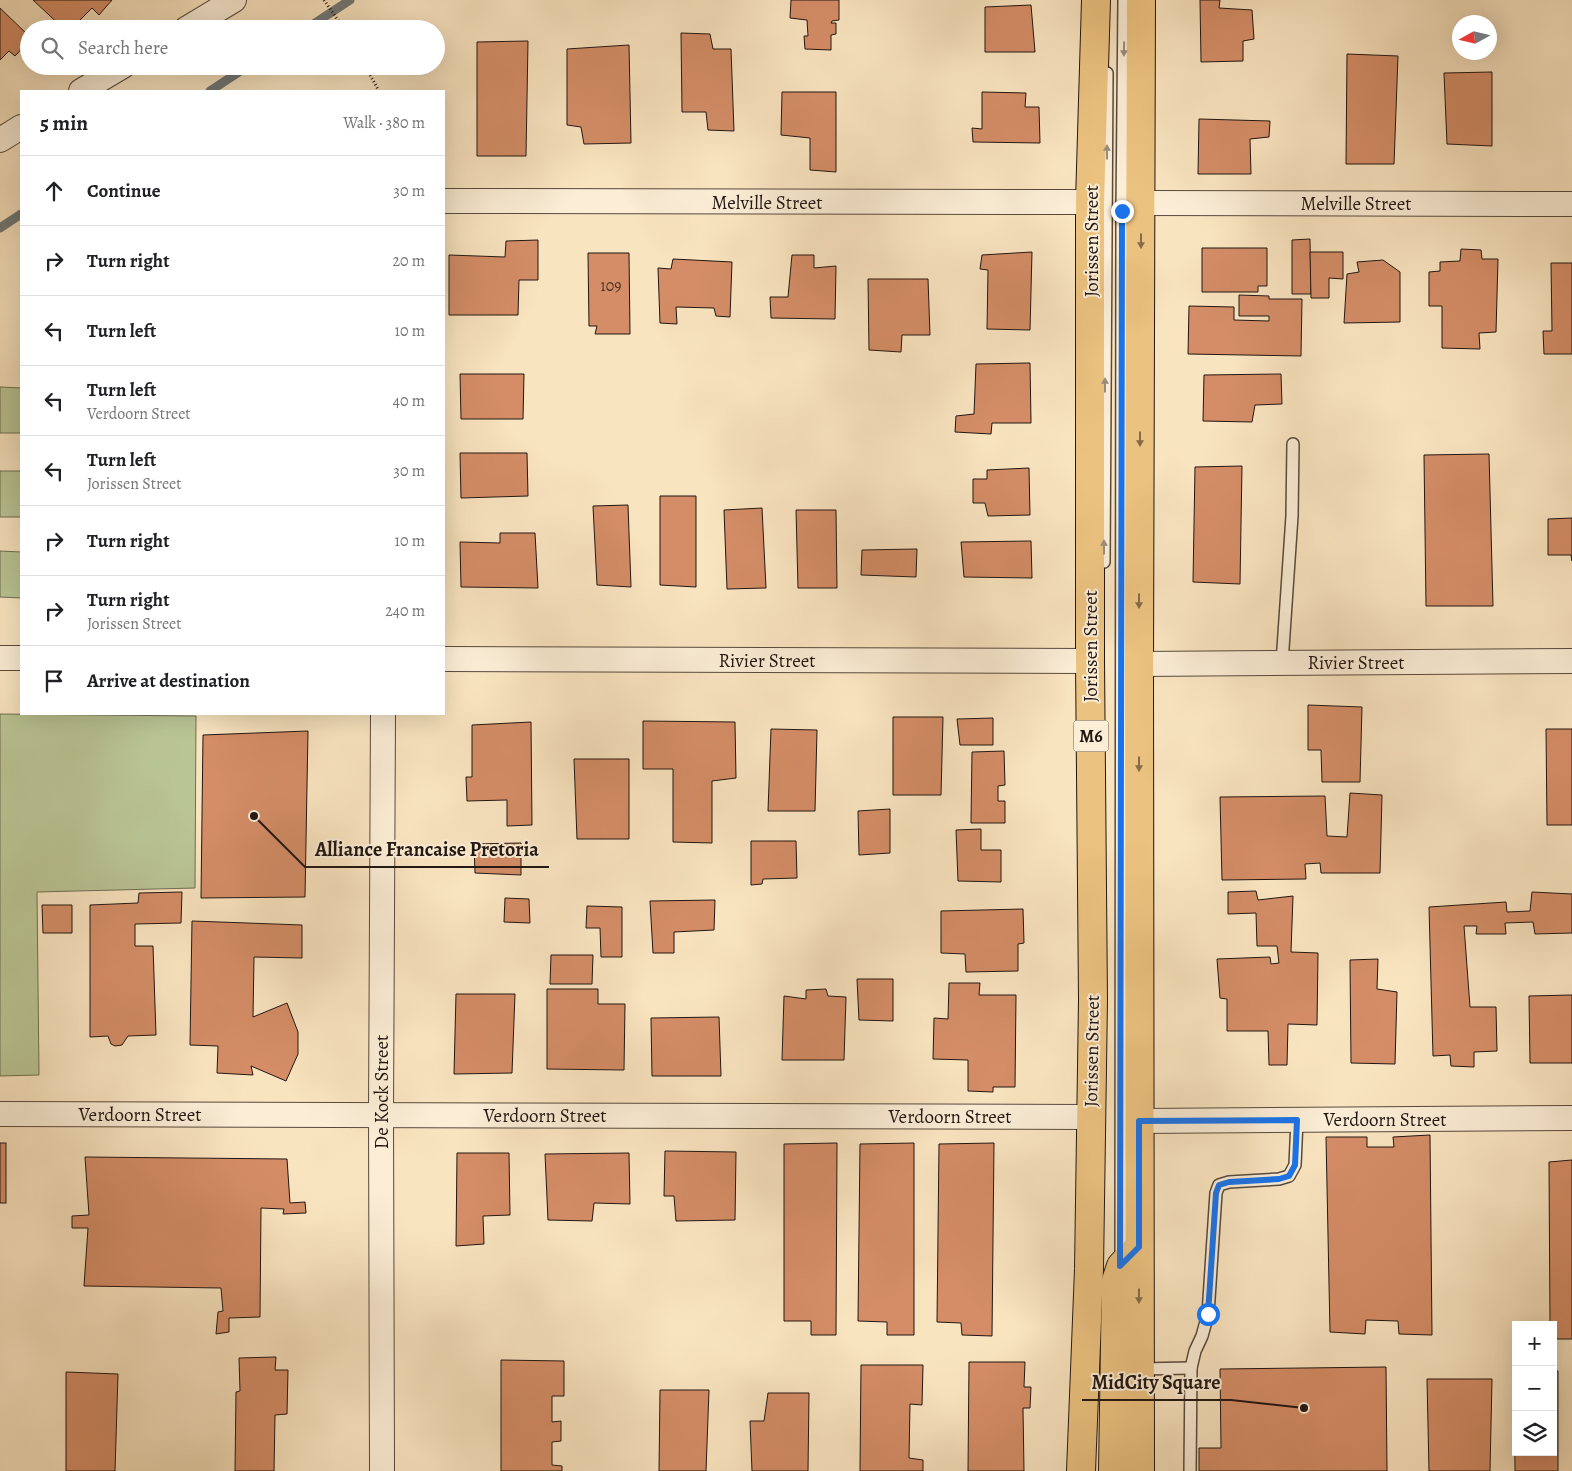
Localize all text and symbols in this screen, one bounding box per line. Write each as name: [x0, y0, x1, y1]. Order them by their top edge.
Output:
north arrow: [1452, 15, 1497, 60]
search box: [20, 20, 445, 75]
icon: search: [38, 34, 66, 62]
text: Search here: [78, 35, 168, 61]
one-way arrow: [1120, 41, 1128, 57]
text: 5 min: [40, 109, 88, 137]
text: Walk · 380 m: [343, 112, 425, 134]
one-way arrow: [1103, 144, 1111, 160]
icon: ahead: [40, 177, 68, 205]
text: Continue: [87, 178, 161, 204]
text: 30 m: [393, 180, 425, 202]
street label: Jorissen Street: [1079, 185, 1105, 297]
street label: Melville Street: [712, 190, 822, 216]
street label: Melville Street: [1301, 191, 1411, 217]
route end: [1111, 200, 1134, 223]
one-way arrow: [1137, 233, 1145, 249]
icon: right: [40, 247, 68, 275]
text: Turn right: [87, 248, 169, 274]
text: 20 m: [392, 250, 425, 272]
house number: 109: [600, 275, 622, 297]
icon: left: [40, 317, 68, 345]
text: Turn left: [87, 318, 156, 344]
text: 10 m: [395, 320, 425, 342]
text: Turn left: [87, 377, 156, 403]
one-way arrow: [1101, 377, 1109, 393]
icon: left: [40, 387, 68, 415]
text: 40 m: [393, 390, 425, 412]
text: Verdoorn Street: [87, 403, 191, 425]
one-way arrow: [1136, 431, 1144, 447]
text: Turn left: [87, 447, 156, 473]
icon: left: [40, 457, 68, 485]
text: 30 m: [393, 460, 425, 482]
text: Jorissen Street: [87, 473, 182, 495]
icon: right: [40, 527, 68, 555]
text: Turn right: [87, 528, 169, 554]
text: 10 m: [395, 530, 425, 552]
one-way arrow: [1100, 539, 1108, 555]
text: Turn right: [87, 587, 169, 613]
street label: Jorissen Street: [1078, 590, 1104, 702]
one-way arrow: [1135, 593, 1143, 609]
icon: right: [40, 597, 68, 625]
text: 240 m: [385, 600, 425, 622]
text: Jorissen Street: [87, 613, 182, 635]
street label: Rivier Street: [719, 648, 815, 674]
street label: Rivier Street: [1308, 650, 1404, 676]
icon: arrive: [40, 667, 68, 695]
text: Arrive at destination: [87, 668, 250, 694]
road number: M6: [1074, 720, 1108, 751]
one-way arrow: [1135, 756, 1143, 772]
callout: Alliance Francaise Pretoria: [305, 832, 549, 867]
text: Alliance Francaise Pretoria: [314, 836, 539, 863]
street label: Jorissen Street: [1078, 995, 1106, 1107]
street label: De Kock Street: [369, 1035, 395, 1149]
street label: Verdoorn Street: [77, 1102, 202, 1128]
street label: Verdoorn Street: [482, 1103, 607, 1129]
street label: Verdoorn Street: [887, 1104, 1012, 1130]
street label: Verdoorn Street: [1322, 1107, 1447, 1133]
one-way arrow: [1135, 1288, 1143, 1304]
route start: [1197, 1303, 1220, 1326]
map controls: [1512, 1321, 1557, 1456]
button: +: [1512, 1321, 1557, 1366]
callout: MidCity Square: [1082, 1365, 1231, 1400]
button: −: [1512, 1366, 1557, 1411]
text: MidCity Square: [1091, 1369, 1221, 1396]
button: layers: [1512, 1411, 1557, 1456]

